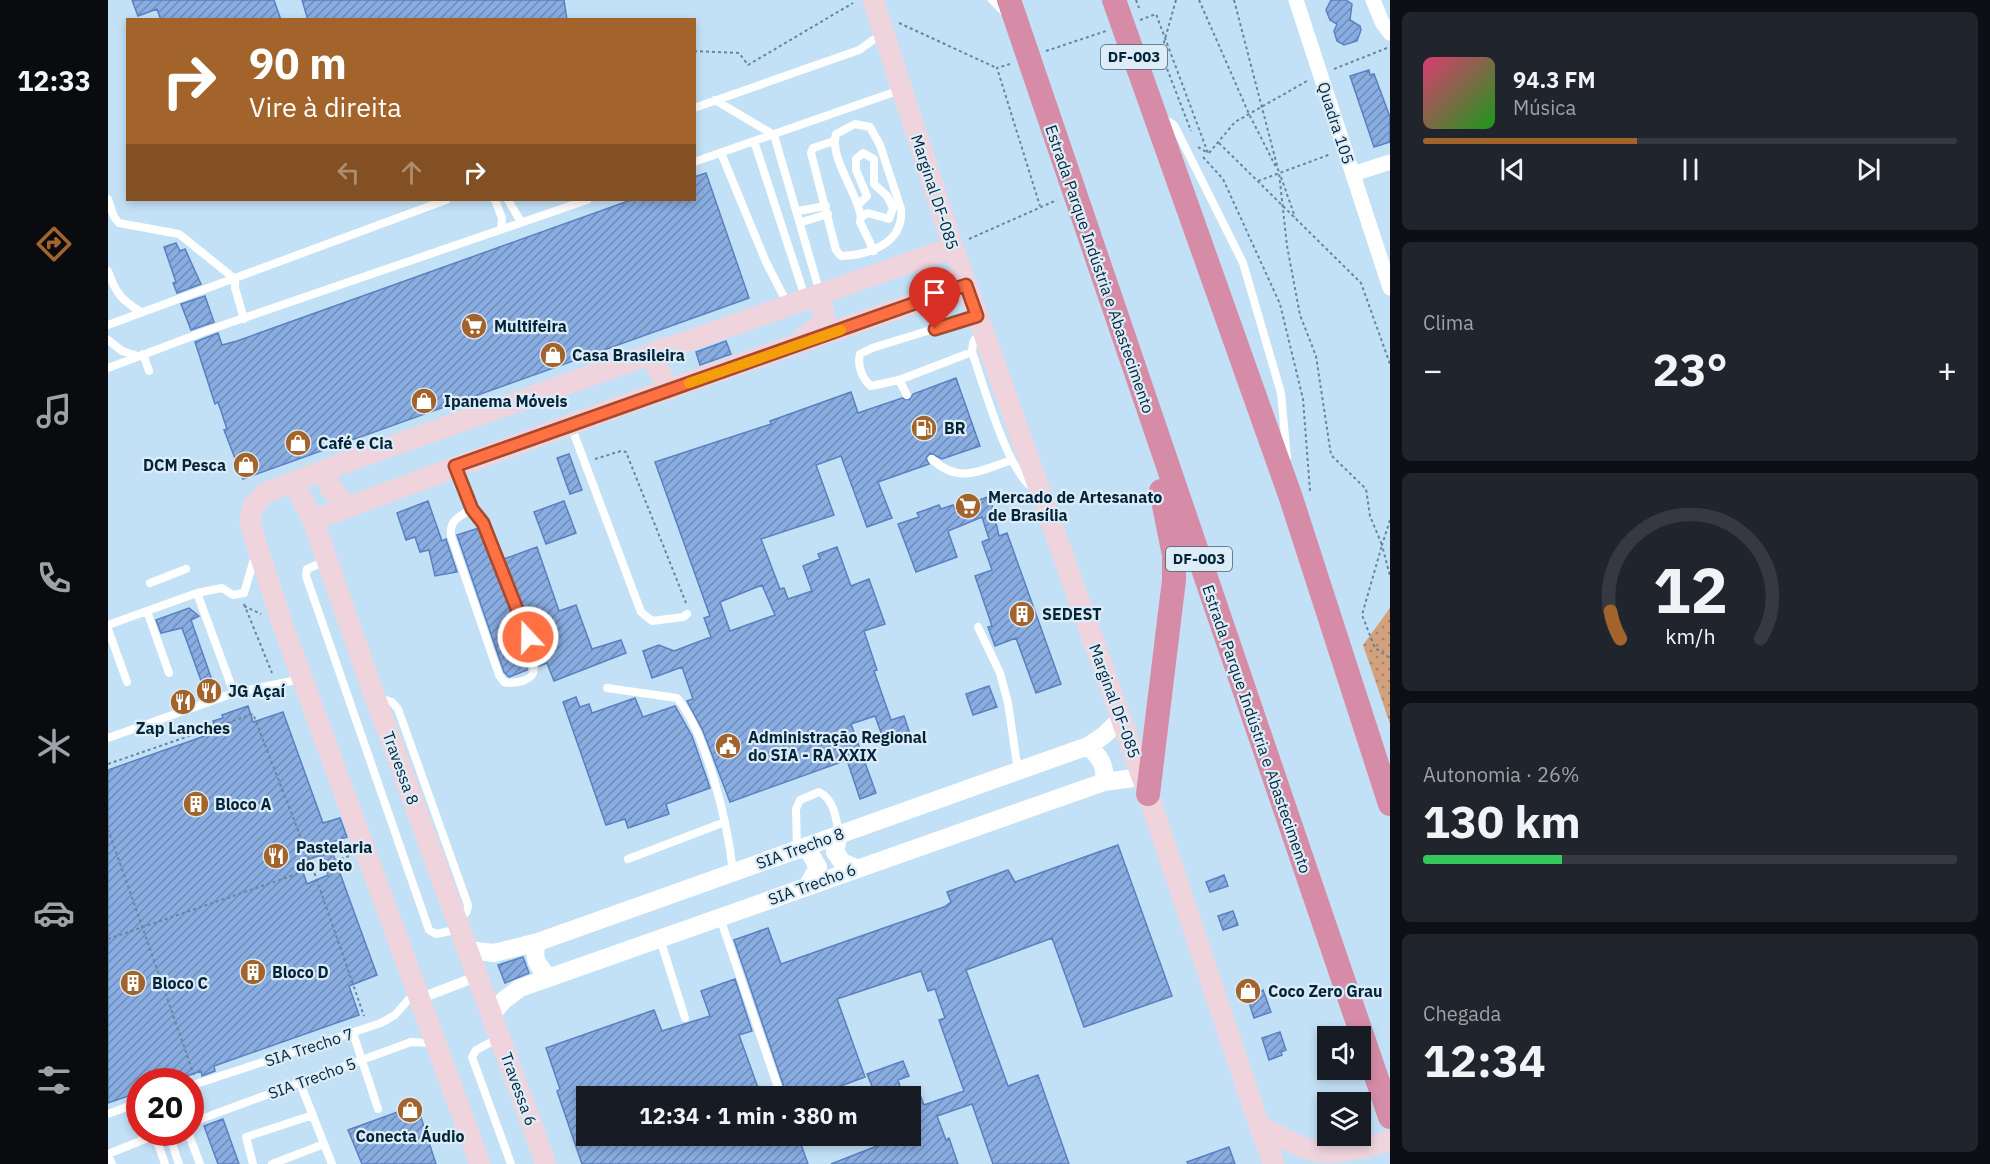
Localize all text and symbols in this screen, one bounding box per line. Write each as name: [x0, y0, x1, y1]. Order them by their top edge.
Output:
text: 90 m: [249, 36, 347, 91]
icon: right: [150, 42, 228, 120]
road number: DF-003: [1101, 45, 1167, 69]
text: 12:33: [17, 63, 91, 98]
text: 94.3 FM: [1513, 65, 1596, 94]
street label: Quadra 105: [1313, 79, 1359, 167]
text: Vire à direita: [249, 89, 402, 124]
text: Música: [1513, 94, 1576, 121]
street label: Estrada Parque Indústria e Abastecimento: [1041, 122, 1159, 416]
street label: Marginal DF-085: [907, 132, 963, 252]
icon: previous: [1496, 153, 1529, 186]
icon: pause: [1674, 153, 1707, 186]
icon: next: [1852, 153, 1885, 186]
icon: left: [332, 156, 365, 189]
icon: ahead: [395, 156, 428, 189]
icon: right: [458, 156, 491, 189]
icon: directions: [33, 223, 75, 265]
pin: [909, 267, 960, 329]
icon: arrive: [918, 276, 951, 309]
text: Clima: [1423, 309, 1474, 336]
supermarket icon: Multifeira: [459, 311, 489, 341]
place label: Multifeira: [494, 316, 567, 336]
shop icon: Casa Brasileira: [538, 340, 568, 370]
text: 23°: [1652, 340, 1728, 398]
place label: Casa Brasileira: [572, 345, 685, 365]
text: −: [1423, 348, 1443, 391]
text: +: [1937, 348, 1957, 391]
shop icon: Ipanema Móveis: [409, 386, 439, 416]
icon: music: [33, 390, 75, 432]
place label: Ipanema Móveis: [444, 391, 568, 411]
fuel station icon: BR: [909, 413, 939, 443]
place label: BR: [944, 418, 966, 438]
shop icon: Café e Cia: [283, 428, 313, 458]
place label: Café e Cia: [318, 433, 393, 453]
shop icon: DCM Pesca: [231, 450, 261, 480]
place label: DCM Pesca: [143, 455, 226, 475]
place label: Mercado de Artesanato de Brasília: [988, 487, 1162, 525]
supermarket icon: Mercado de Artesanato de Brasília: [953, 491, 983, 521]
road number: DF-003: [1166, 547, 1232, 571]
text: 12: [1653, 549, 1727, 630]
icon: phone: [33, 557, 75, 599]
street label: Estrada Parque Indústria e Abastecimento: [1198, 582, 1316, 876]
building icon: SEDEST: [1007, 599, 1037, 629]
place label: SEDEST: [1042, 604, 1102, 624]
position arrow: [496, 605, 560, 669]
text: km/h: [1665, 622, 1715, 650]
street label: Marginal DF-085: [1085, 641, 1145, 761]
restaurant icon: JG Açaí: [194, 676, 224, 706]
place label: JG Açaí: [228, 681, 286, 701]
restaurant icon: Zap Lanches: [168, 687, 198, 717]
place label: Zap Lanches: [136, 718, 230, 738]
icon: climate: [33, 725, 75, 767]
place label: Administração Regional do SIA - RA XXIX: [748, 727, 927, 765]
street label: Travessa 8: [379, 729, 423, 807]
public building icon: Administração Regional do SIA - RA XXIX: [713, 731, 743, 761]
text: Autonomia · 26%: [1423, 761, 1580, 788]
building icon: Bloco A: [181, 789, 211, 819]
text: 130 km: [1423, 792, 1581, 850]
place label: Bloco A: [215, 794, 272, 814]
street label: SIA Trecho 8: [753, 823, 847, 873]
place label: Pastelaria do beto: [296, 837, 372, 875]
restaurant icon: Pastelaria do beto: [261, 841, 291, 871]
street label: SIA Trecho 6: [765, 859, 859, 909]
icon: car: [33, 892, 75, 934]
building icon: Bloco D: [238, 957, 268, 987]
place label: Bloco D: [272, 962, 329, 982]
building icon: Bloco C: [118, 968, 148, 998]
place label: Bloco C: [152, 973, 208, 993]
shop icon: Coco Zero Grau: [1233, 976, 1263, 1006]
place label: Coco Zero Grau: [1268, 981, 1383, 1001]
text: Chegada: [1423, 1000, 1501, 1027]
street label: SIA Trecho 7: [262, 1023, 356, 1071]
map controls: [1317, 1026, 1371, 1146]
button: sound: [1317, 1026, 1371, 1080]
text: 12:34: [1423, 1031, 1546, 1089]
street label: Travessa 6: [497, 1050, 541, 1128]
street label: SIA Trecho 5: [265, 1053, 359, 1103]
icon: filters: [33, 1059, 75, 1101]
speed limit sign: 20: [126, 1068, 204, 1146]
button: layers: [1317, 1092, 1371, 1146]
shop icon: Conecta Áudio: [395, 1095, 425, 1125]
text: 12:34 · 1 min · 380 m: [639, 1101, 858, 1130]
place label: Conecta Áudio: [355, 1125, 465, 1146]

